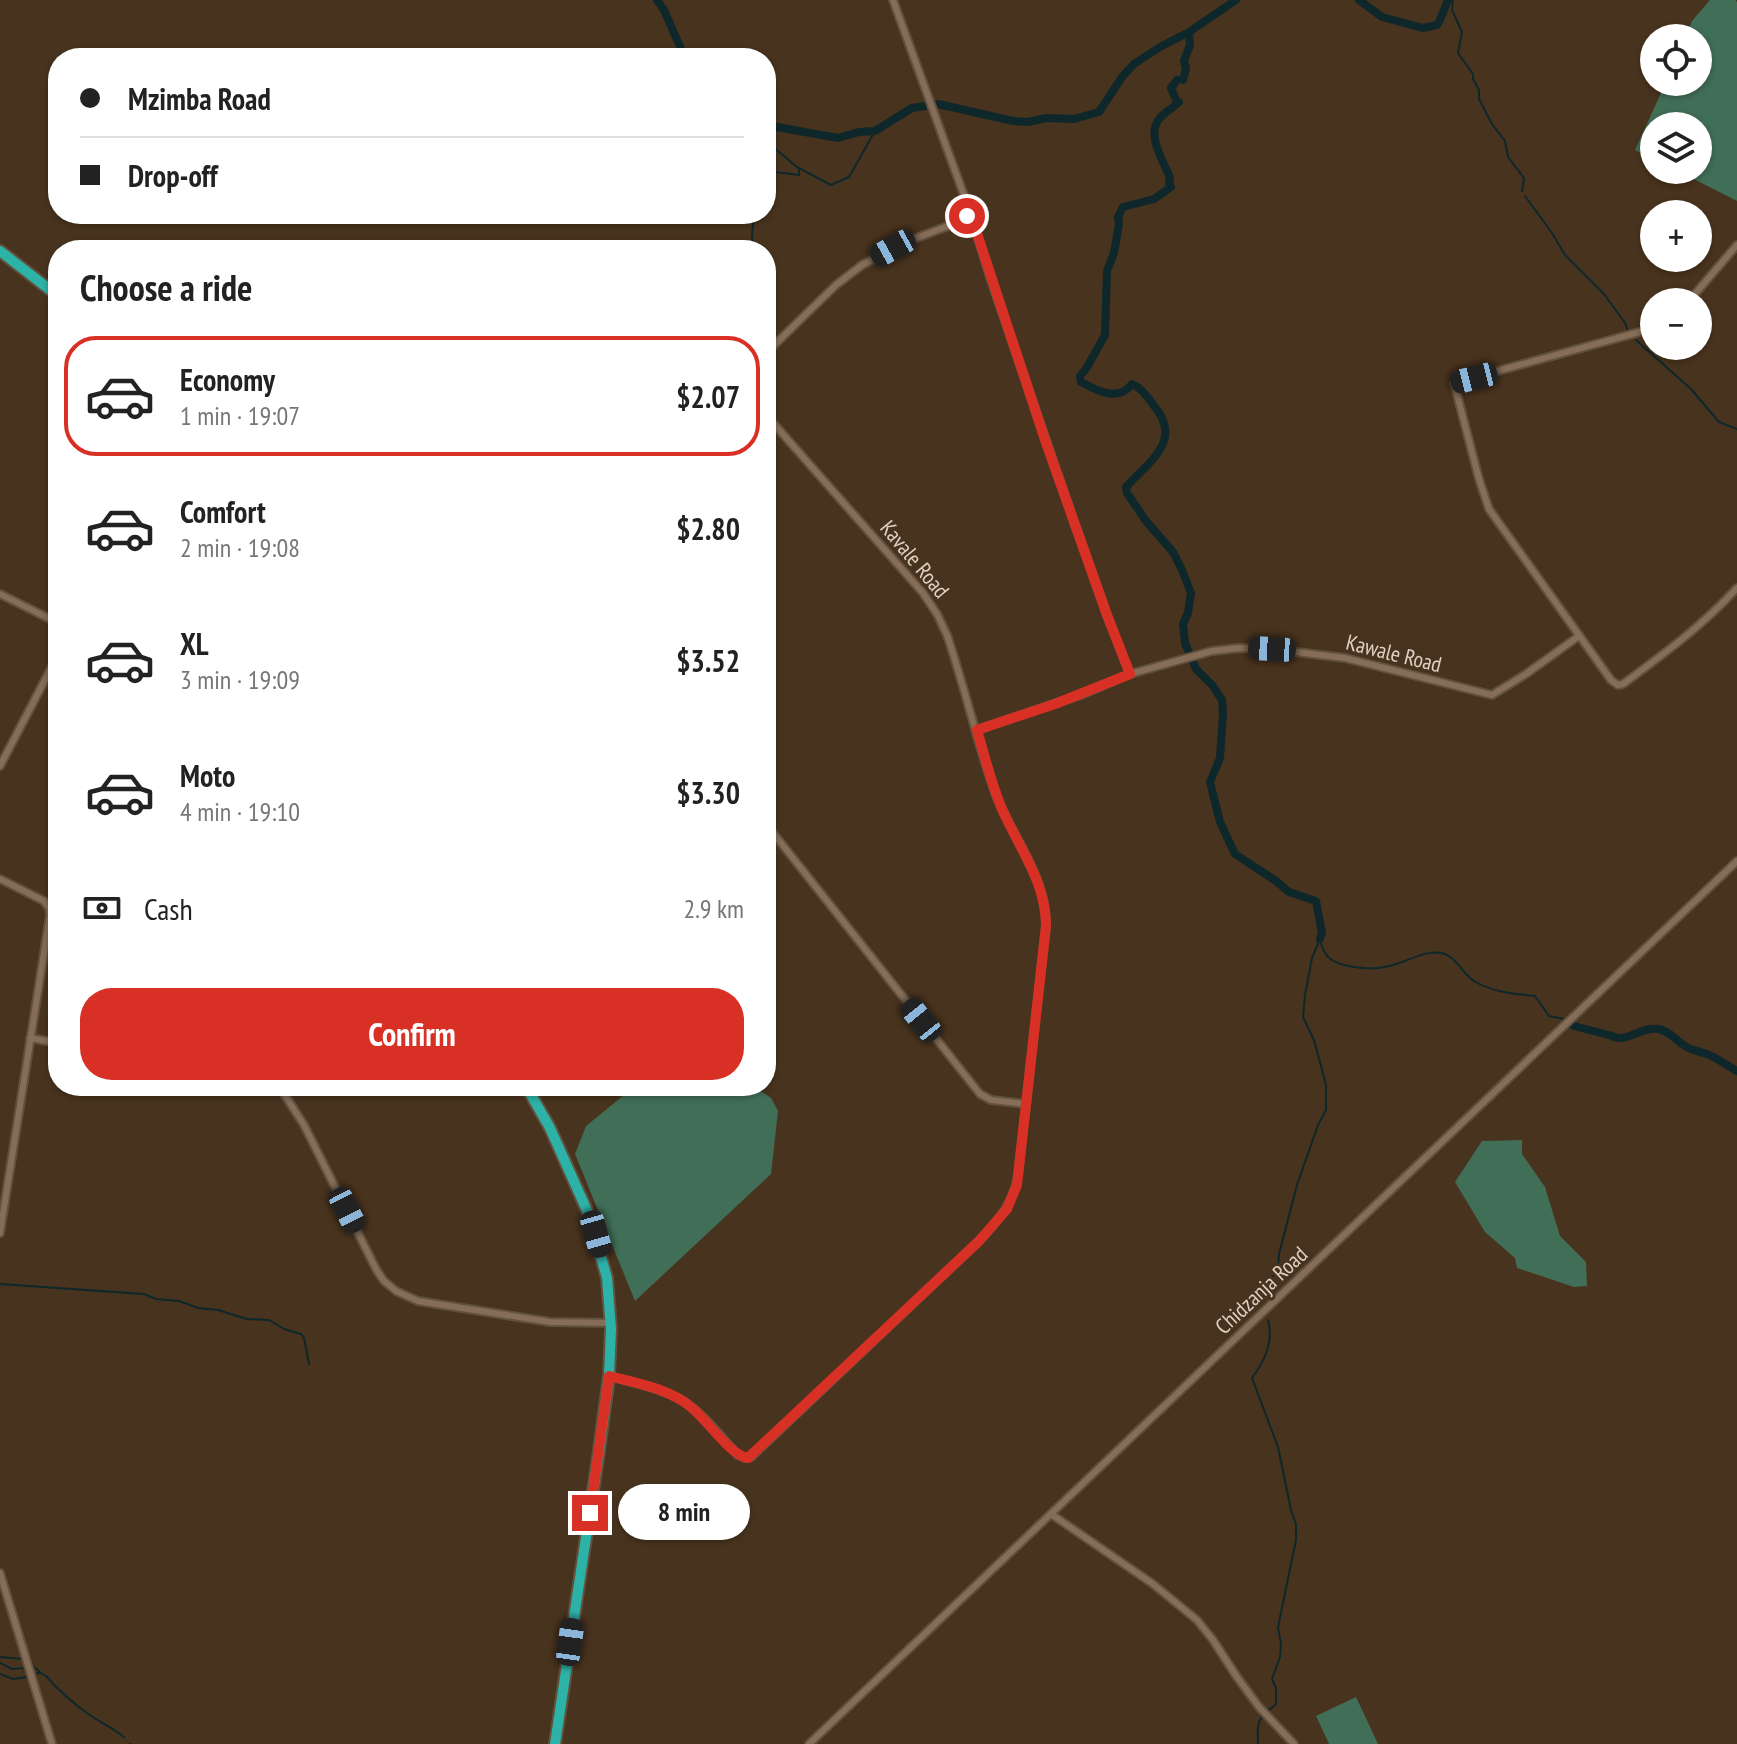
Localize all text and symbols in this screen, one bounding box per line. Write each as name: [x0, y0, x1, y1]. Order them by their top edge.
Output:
map controls: [1640, 24, 1712, 360]
button: locate: [1640, 24, 1712, 96]
text: Mzimba Road: [128, 79, 271, 118]
button: layers: [1640, 112, 1712, 184]
text: Drop-off: [128, 156, 218, 195]
route start: [949, 198, 985, 234]
button: +: [1640, 200, 1712, 272]
car: [866, 226, 920, 270]
text: Choose a ride: [80, 264, 252, 311]
button: −: [1640, 288, 1712, 360]
icon: car: [84, 360, 156, 432]
text: Economy: [180, 360, 275, 399]
car: [1448, 361, 1500, 395]
text: $2.07: [676, 377, 740, 416]
text: 1 min · 19:07: [180, 399, 300, 432]
icon: car: [84, 492, 156, 564]
text: Comfort: [180, 492, 266, 531]
text: $2.80: [676, 509, 740, 548]
street label: Kavale Road: [874, 514, 956, 604]
text: 2 min · 19:08: [180, 531, 300, 564]
icon: car: [84, 624, 156, 696]
text: XL: [180, 624, 209, 663]
street label: Kawale Road: [1343, 628, 1445, 678]
car: [1247, 636, 1297, 662]
text: $3.52: [676, 641, 740, 680]
text: 3 min · 19:09: [180, 663, 300, 696]
icon: car: [84, 756, 156, 828]
text: Moto: [180, 756, 235, 795]
text: $3.30: [676, 773, 740, 812]
text: 4 min · 19:10: [180, 795, 300, 828]
icon: cash: [80, 886, 124, 930]
text: Cash: [144, 889, 193, 928]
text: 2.9 km: [683, 892, 744, 925]
button: Confirm: [80, 988, 744, 1080]
car: [897, 994, 945, 1046]
car: [325, 1183, 369, 1237]
car: [578, 1208, 614, 1260]
street label: Chidzanja Road: [1209, 1240, 1313, 1340]
callout: 8 min: [618, 1485, 750, 1541]
route end: [572, 1495, 608, 1531]
text: 8 min: [658, 1495, 710, 1528]
car: [555, 1617, 585, 1667]

